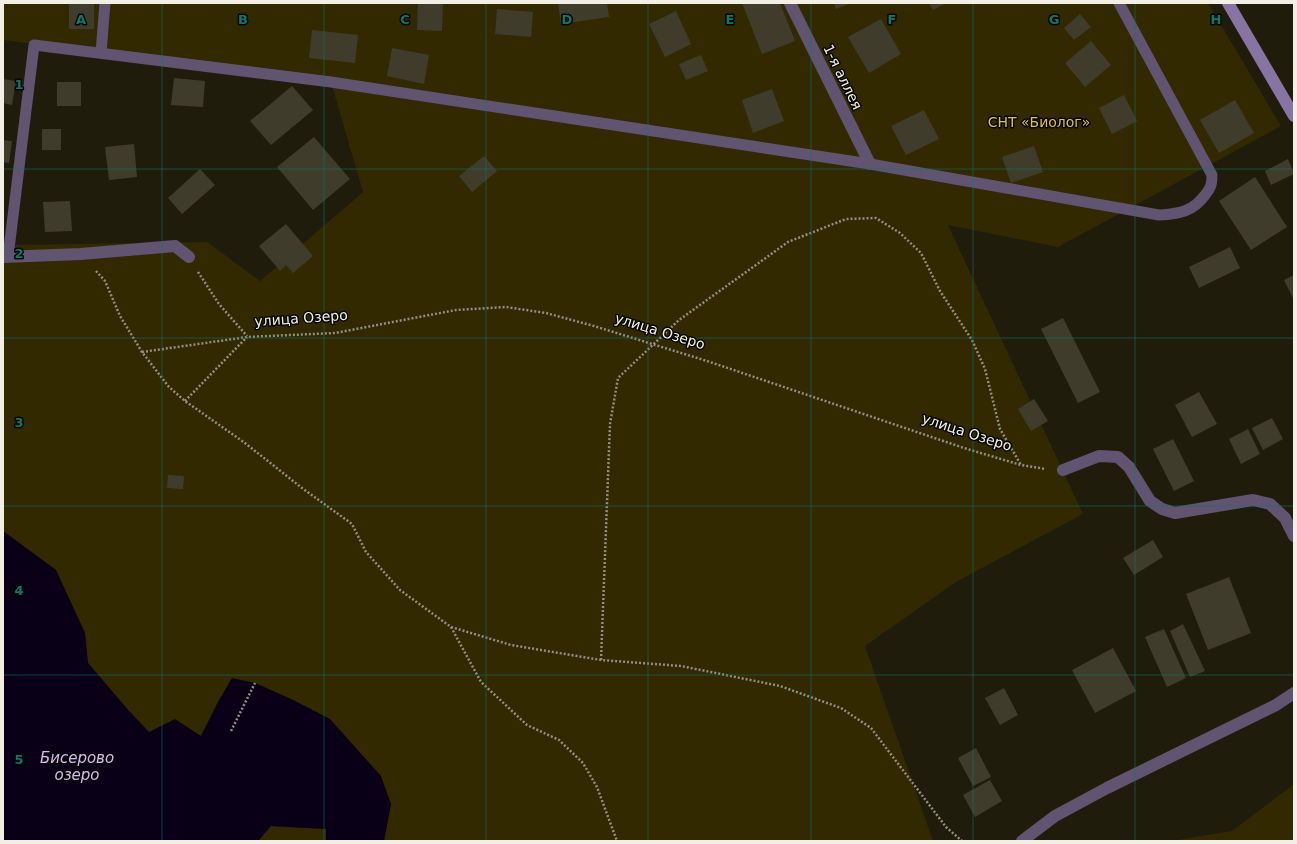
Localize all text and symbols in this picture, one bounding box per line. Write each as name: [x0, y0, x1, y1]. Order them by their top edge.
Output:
text: A: [76, 12, 86, 27]
text: B: [238, 12, 248, 27]
text: C: [400, 12, 410, 27]
text: D: [562, 12, 573, 27]
text: E: [726, 12, 734, 27]
text: F: [888, 12, 896, 27]
text: G: [1049, 12, 1059, 27]
text: H: [1211, 12, 1221, 27]
street label: 1-я аллея: [820, 42, 866, 112]
text: 1: [14, 77, 24, 92]
park label: СНТ «Биолог»: [988, 114, 1090, 130]
text: 2: [14, 246, 24, 261]
street label: улица Озеро: [254, 307, 348, 329]
street label: улица Озеро: [613, 310, 707, 352]
street label: улица Озеро: [920, 410, 1014, 454]
text: 3: [14, 415, 24, 430]
text: 4: [14, 583, 24, 598]
water label: Бисерово озеро: [40, 749, 114, 784]
text: 5: [14, 752, 24, 767]

